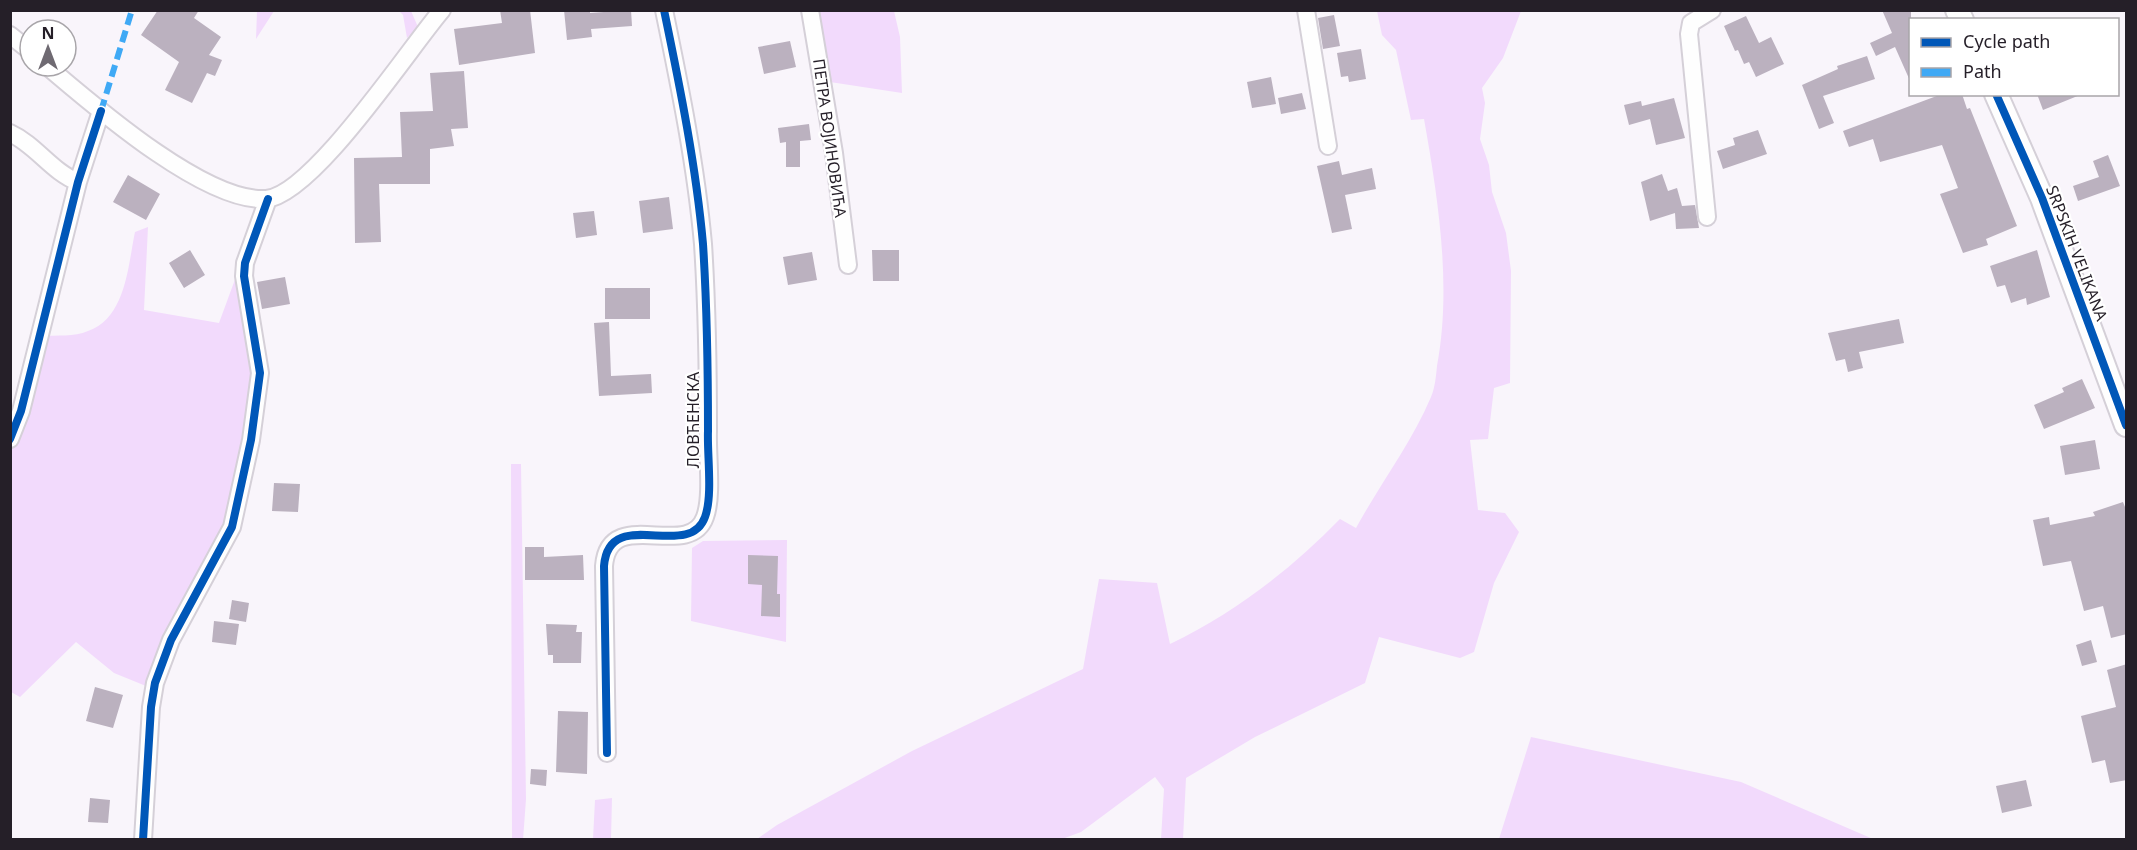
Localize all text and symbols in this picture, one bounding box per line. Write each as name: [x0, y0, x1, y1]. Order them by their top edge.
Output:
north arrow: [18, 18, 78, 78]
legend: [1909, 18, 2119, 96]
text: N: [41, 22, 55, 44]
text: Cycle path: [1963, 29, 2050, 53]
street label: ПЕТРА ВОЈИНОВИЋА: [808, 57, 852, 220]
text: Path: [1963, 59, 2002, 83]
street label: SRPSKIH VELIKANA: [2041, 182, 2113, 325]
street label: ЛОВЋЕНСКА: [682, 371, 704, 468]

